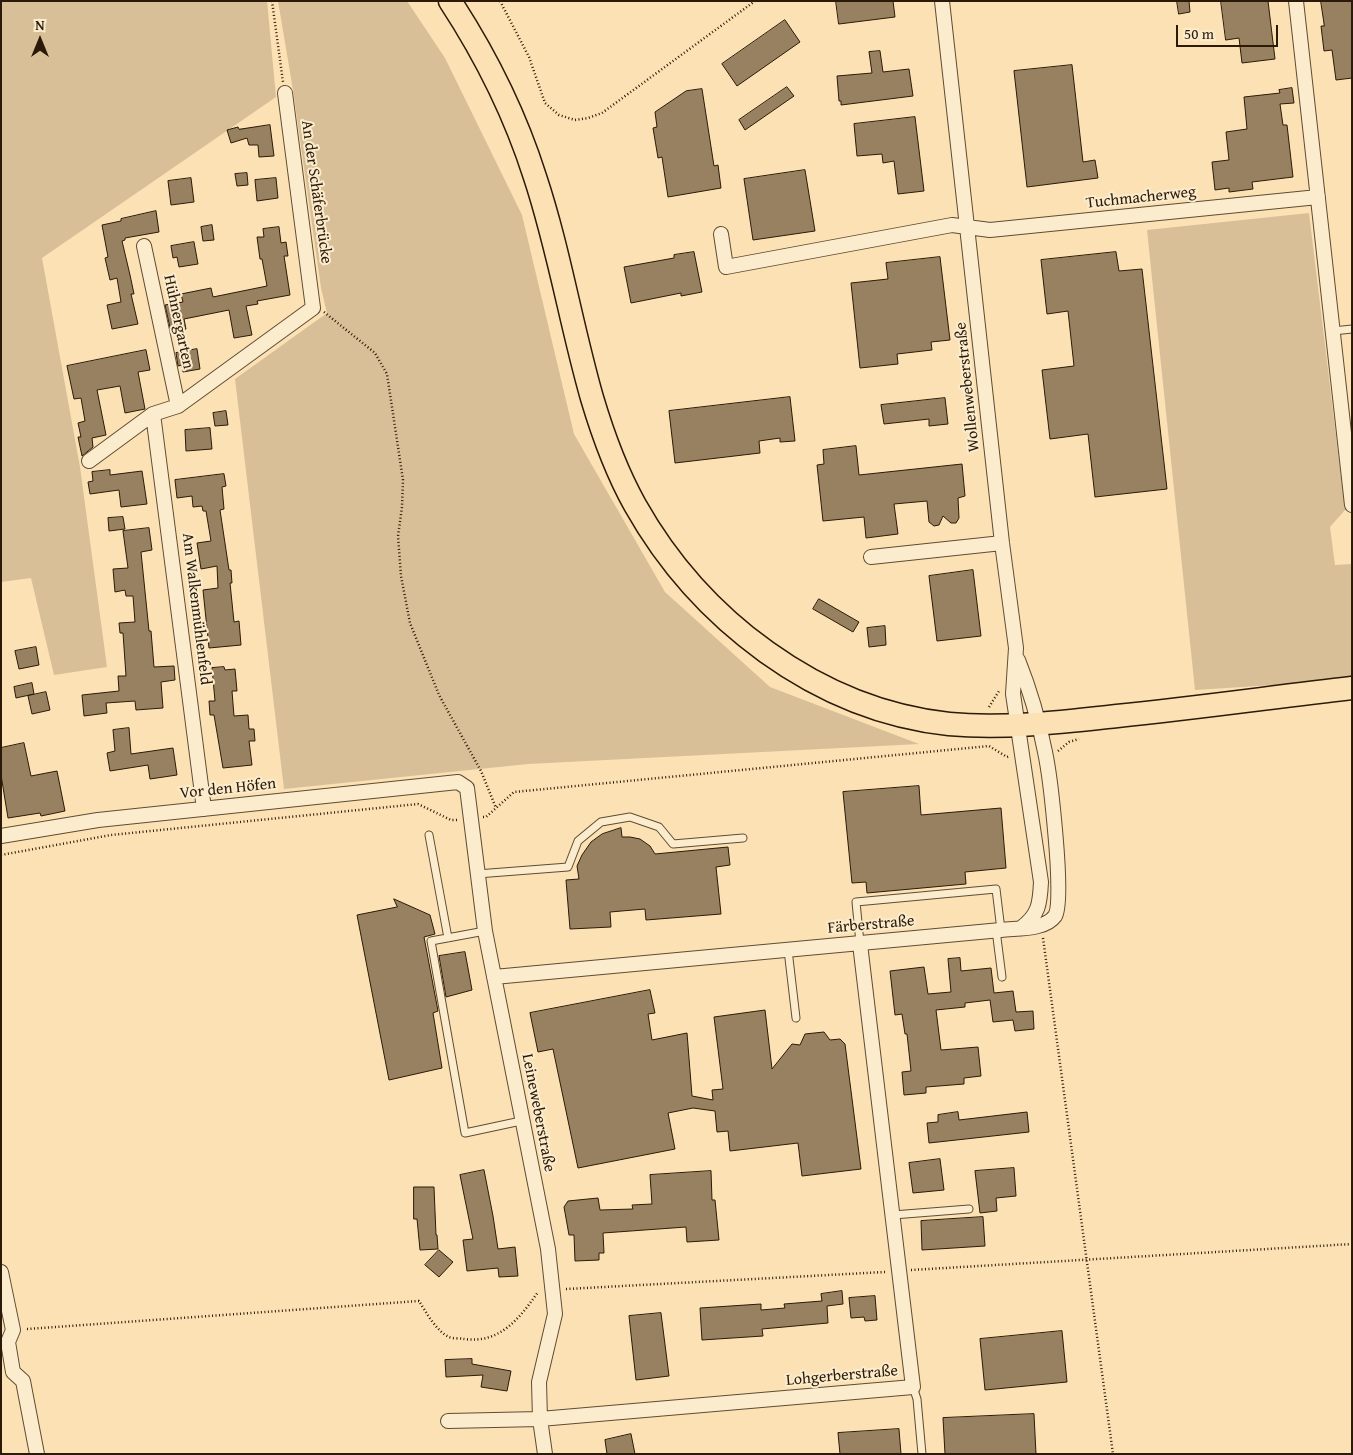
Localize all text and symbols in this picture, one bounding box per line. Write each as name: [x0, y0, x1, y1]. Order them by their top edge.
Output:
north arrow: [15, 15, 65, 65]
text: N: [35, 15, 45, 35]
scale bar: [1178, 15, 1280, 47]
text: 50 m: [1184, 23, 1214, 44]
street label: An der Schäferbrücke: [296, 119, 336, 265]
street label: Tuchmacherweg: [1085, 183, 1197, 213]
street label: Hühnergarten: [159, 273, 197, 371]
street label: Wollenweberstraße: [952, 321, 984, 453]
street label: Am Walkenmühlenfeld: [177, 532, 215, 686]
street label: Vor den Höfen: [179, 774, 277, 804]
street label: Färberstraße: [827, 912, 915, 938]
street label: Leineweberstraße: [517, 1052, 559, 1174]
street label: Lohgerberstraße: [785, 1362, 899, 1390]

